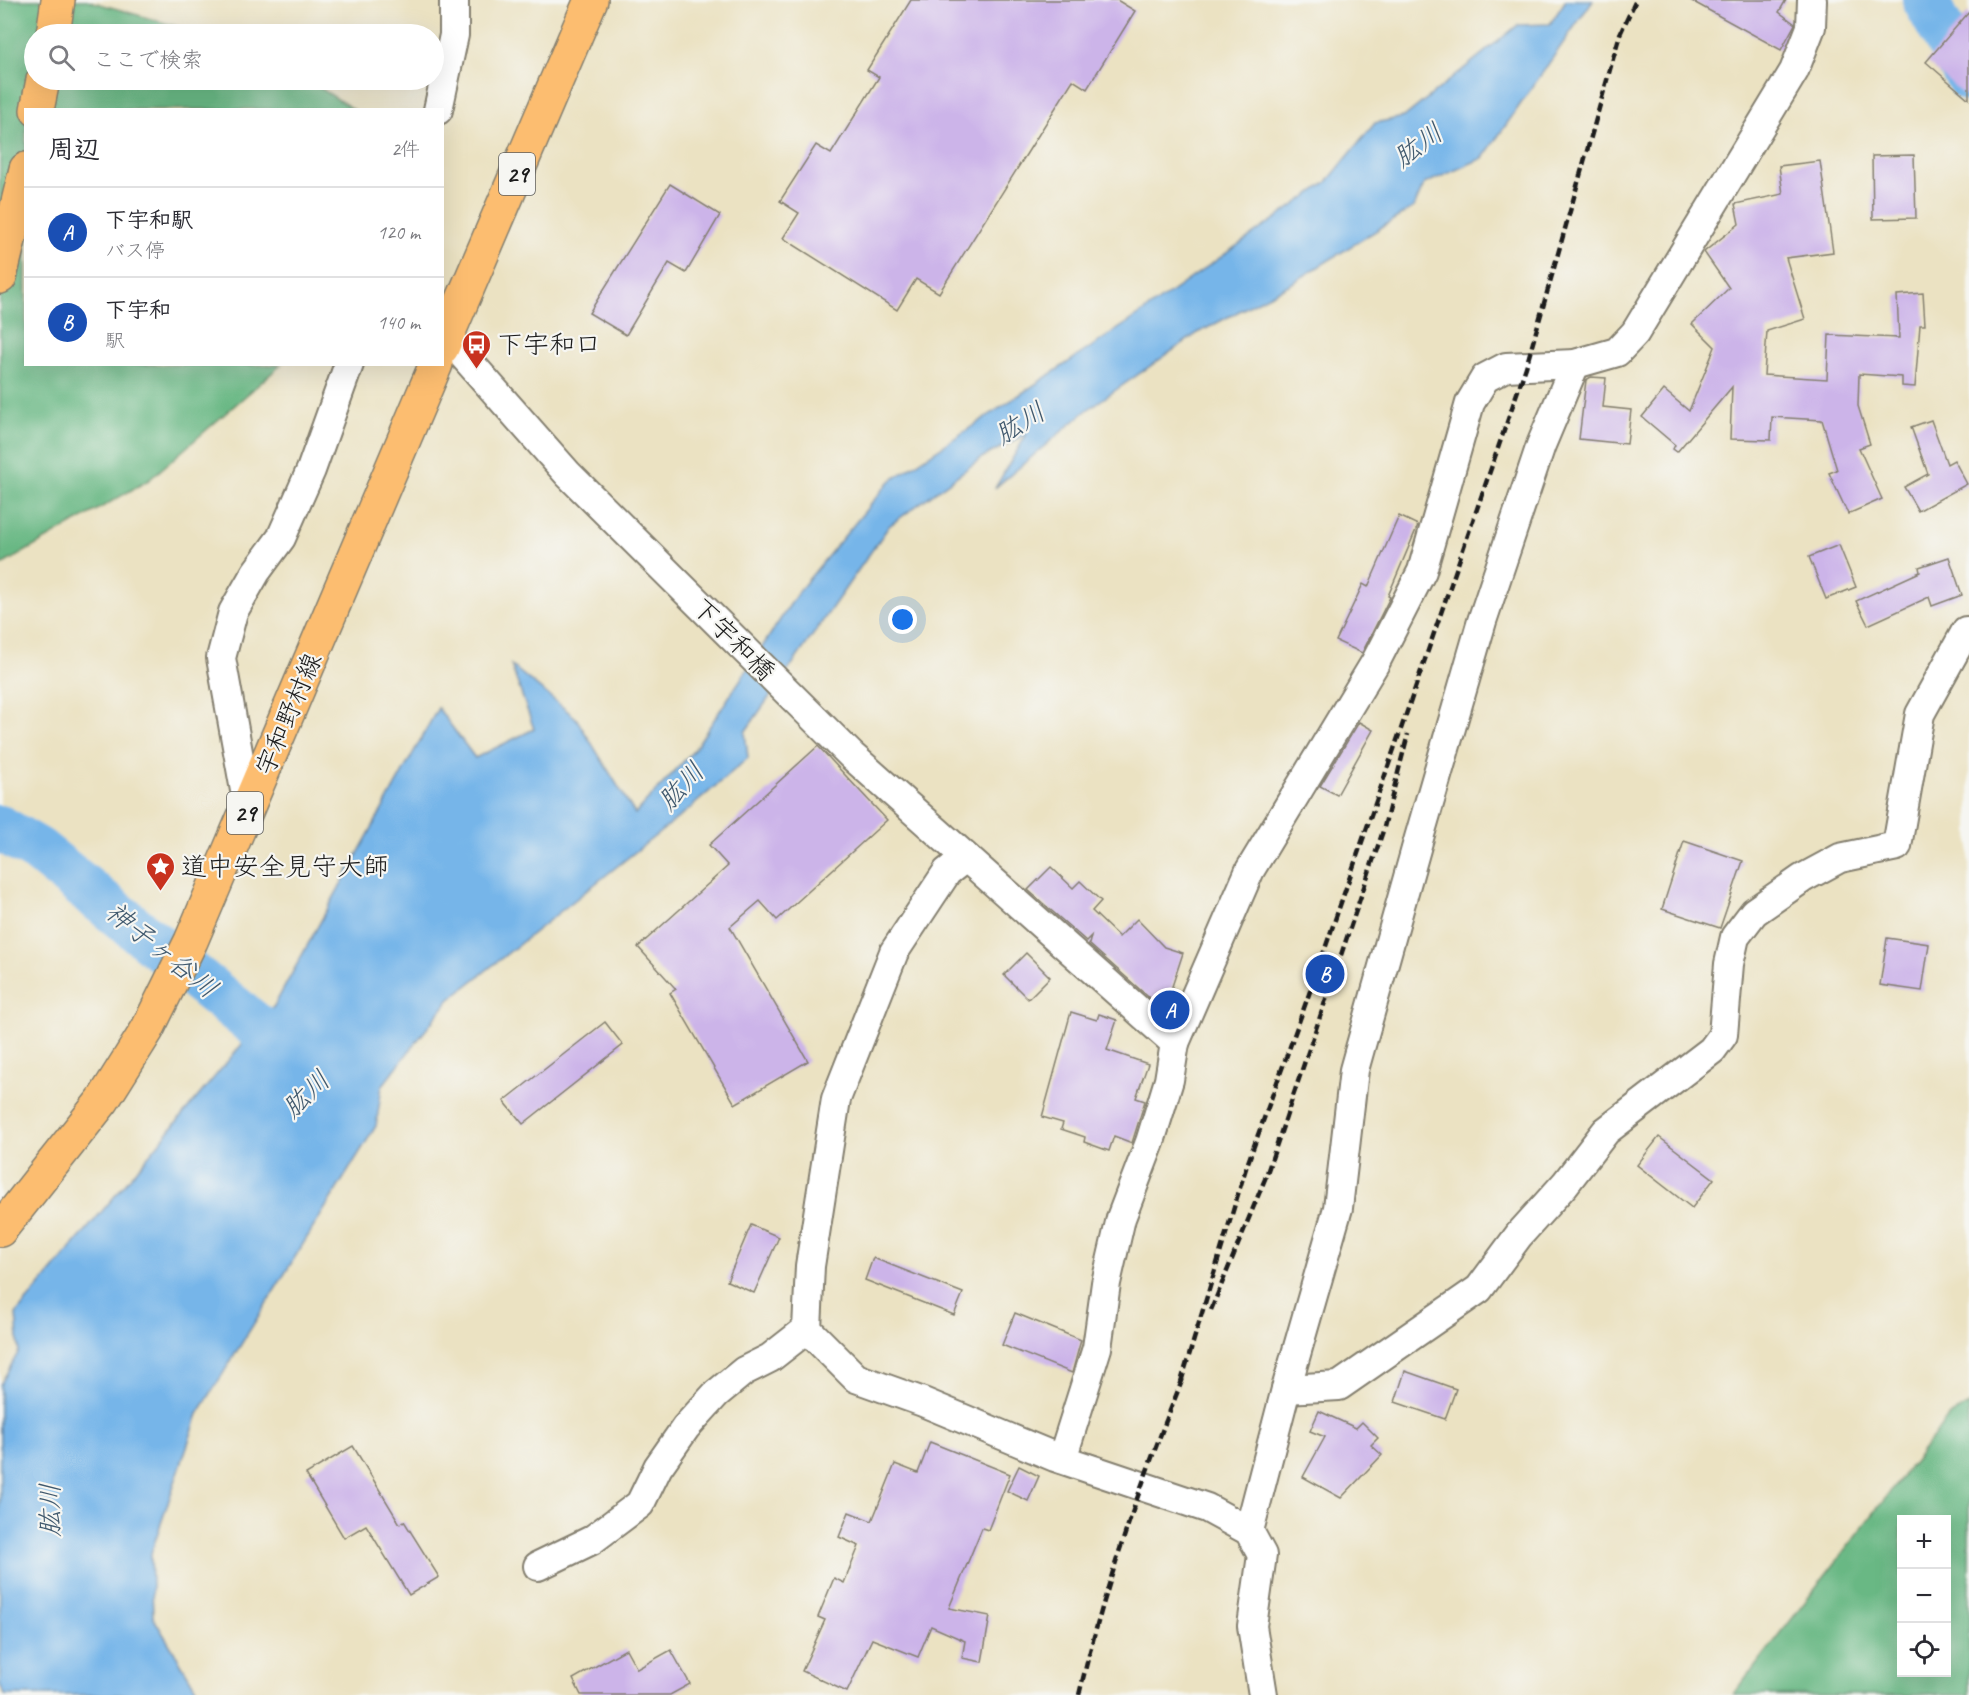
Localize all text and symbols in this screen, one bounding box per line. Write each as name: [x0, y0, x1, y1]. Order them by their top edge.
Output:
search box: [24, 24, 444, 90]
icon: search: [45, 41, 78, 74]
text: ここで検索: [93, 46, 203, 74]
water label: 肱川: [1386, 115, 1450, 175]
text: 周辺: [48, 133, 100, 166]
text: 2件: [391, 137, 420, 162]
road number: 29: [499, 153, 535, 195]
text: 下宇和駅: [105, 206, 193, 234]
text: A: [62, 220, 73, 245]
text: 120 m: [377, 220, 420, 245]
text: バス停: [105, 238, 165, 263]
text: 下宇和: [105, 296, 171, 324]
text: B: [62, 310, 73, 335]
text: 140 m: [377, 310, 420, 335]
text: 駅: [105, 328, 125, 353]
bus stop icon: 下宇和口: [460, 328, 492, 370]
place label: 下宇和口: [497, 328, 601, 361]
water label: 肱川: [988, 394, 1052, 452]
street label: 下宇和橋: [685, 591, 782, 688]
your location: [888, 605, 917, 634]
street label: 宇和野村線: [248, 648, 329, 780]
water label: 肱川: [650, 755, 712, 817]
road number: 29: [227, 792, 263, 834]
place icon: 道中安全見守大師: [144, 850, 176, 892]
place label: 道中安全見守大師: [181, 850, 389, 883]
water label: 神子ヶ谷川: [99, 894, 225, 1006]
pin: B: [1306, 952, 1344, 996]
pin: A: [1150, 988, 1190, 1032]
water label: 肱川: [275, 1063, 337, 1125]
water label: 肱川: [33, 1483, 67, 1537]
map controls: [1897, 1515, 1951, 1677]
button: +: [1897, 1515, 1951, 1569]
button: −: [1897, 1569, 1951, 1623]
button: locate: [1897, 1623, 1951, 1677]

